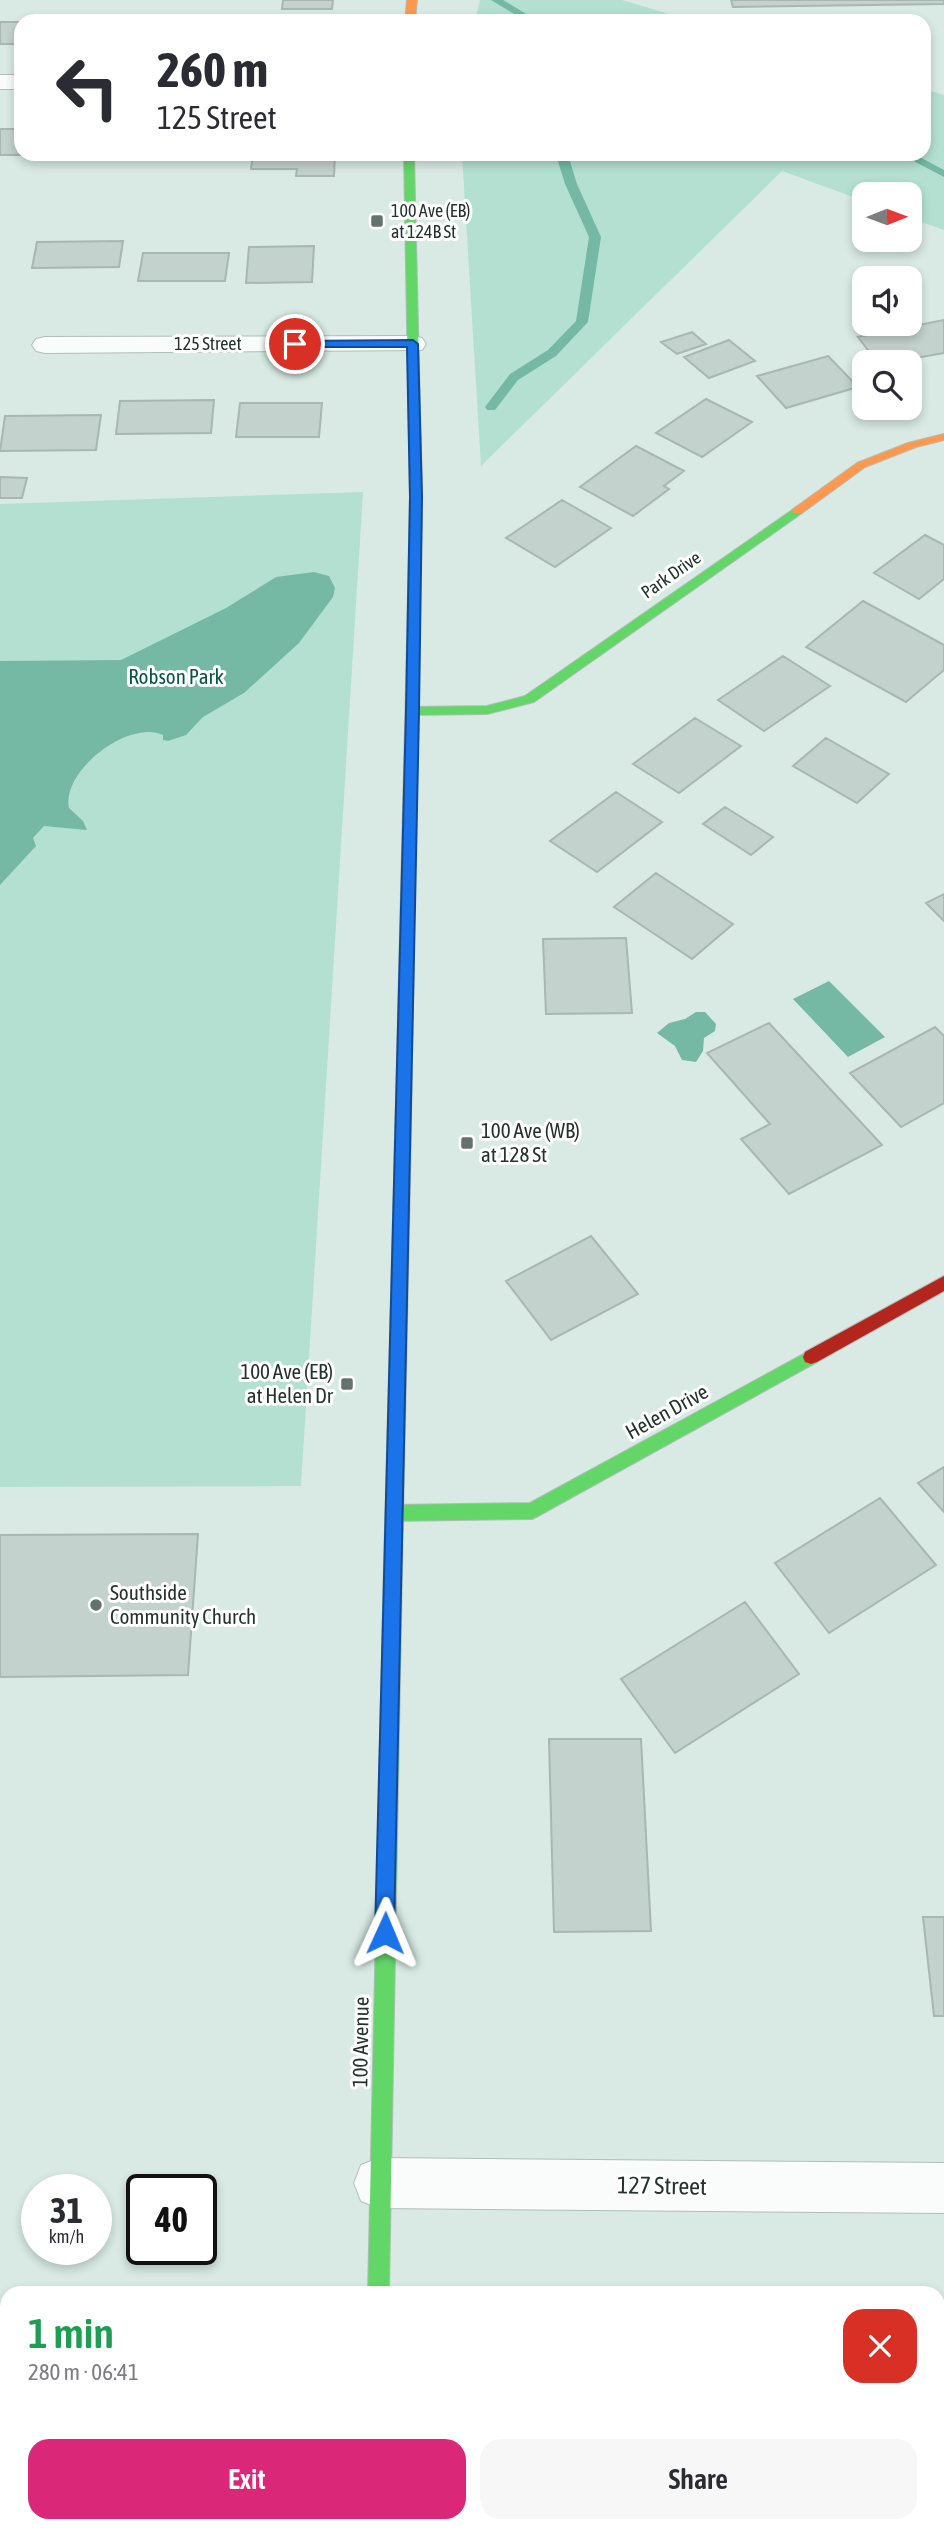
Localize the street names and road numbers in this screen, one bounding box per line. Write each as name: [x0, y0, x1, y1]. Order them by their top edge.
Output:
street label: 125 Street: [174, 333, 242, 354]
street label: Park Drive: [637, 547, 704, 603]
street label: Helen Drive: [621, 1379, 712, 1444]
street label: 100 Avenue: [347, 1996, 373, 2087]
street label: 127 Street: [617, 2171, 707, 2200]

